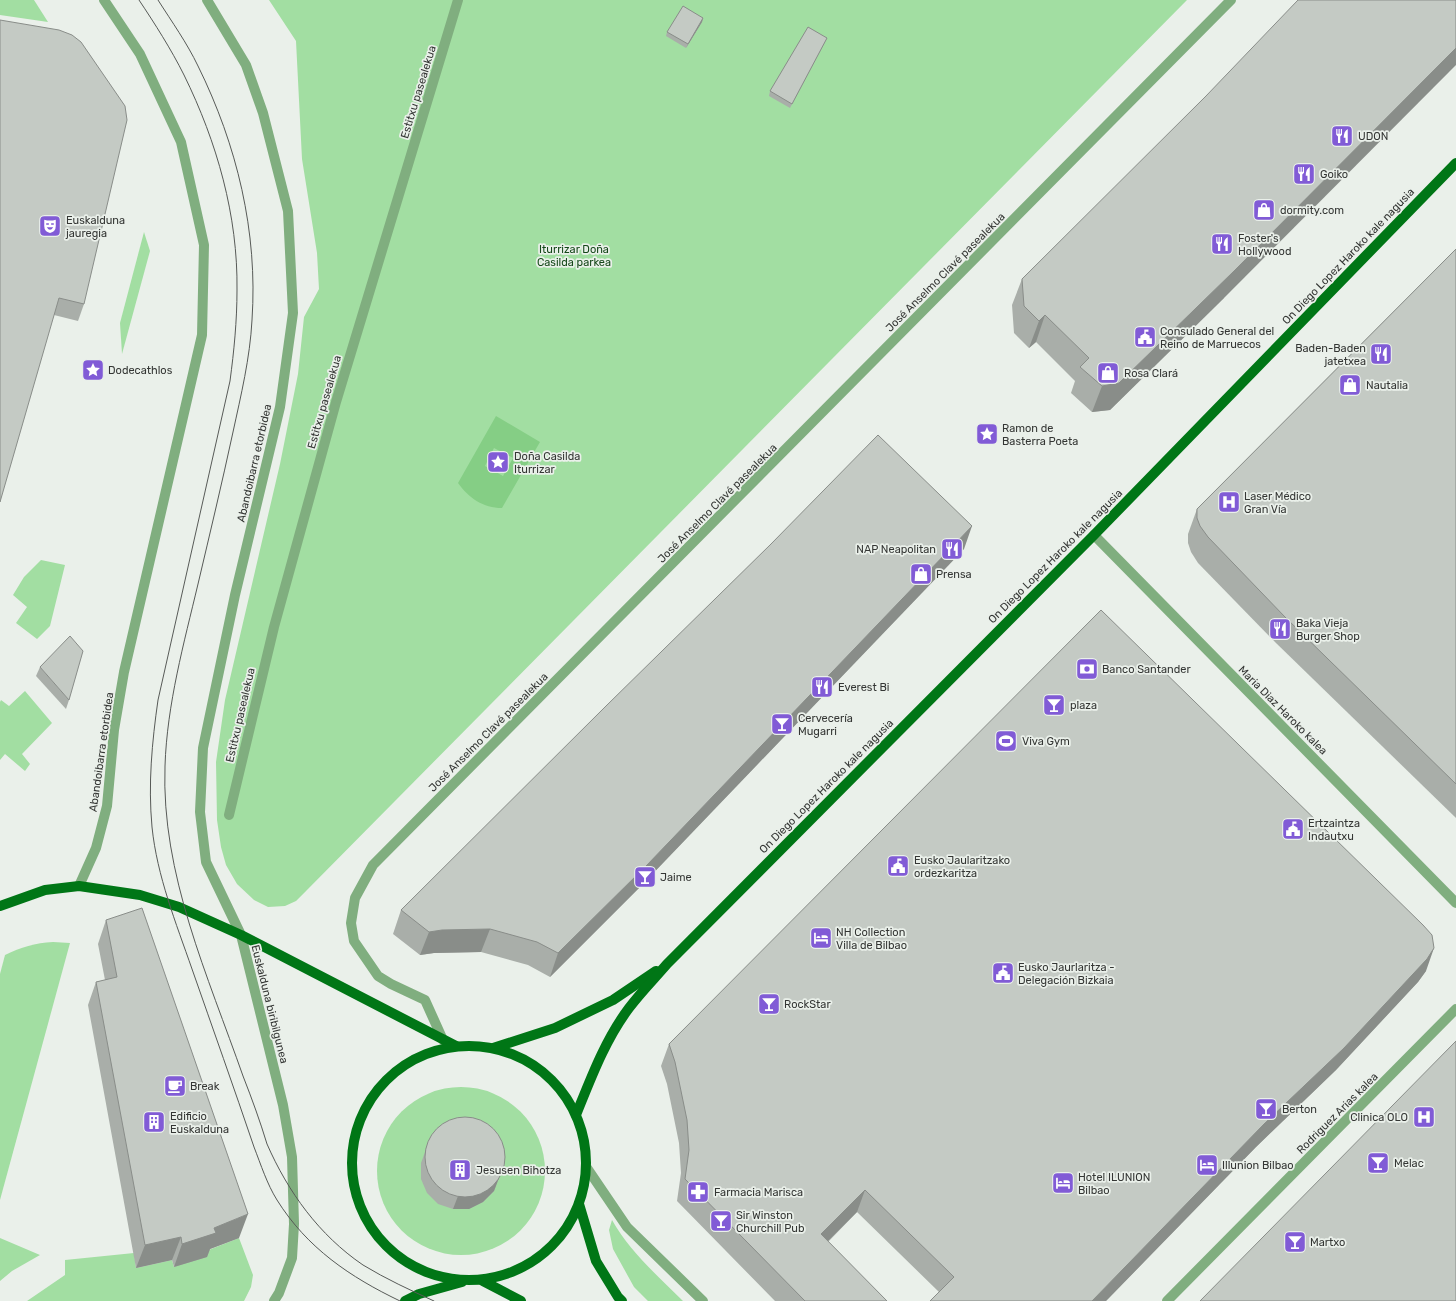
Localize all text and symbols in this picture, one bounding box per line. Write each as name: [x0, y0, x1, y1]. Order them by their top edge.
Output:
street label: Estitxu pasealekua: [398, 44, 439, 140]
restaurant icon: UDON: [1329, 123, 1355, 149]
place label: UDON: [1358, 130, 1388, 143]
restaurant icon: Goiko: [1291, 161, 1317, 187]
place label: Goiko: [1320, 168, 1348, 181]
street label: On Diego Lopez Haroko kale nagusia: [1280, 186, 1417, 327]
shop icon: dormity.com: [1251, 197, 1277, 223]
place label: dormity.com: [1280, 204, 1344, 217]
street label: José Anselmo Clavé pasealekua: [883, 210, 1008, 335]
theatre icon: Euskalduna jauregia: [37, 213, 63, 239]
place label: Euskalduna jauregia: [65, 214, 125, 240]
restaurant icon: Foster's Hollywood: [1209, 231, 1235, 257]
place label: Foster's Hollywood: [1238, 232, 1291, 258]
park label: Iturrizar Doña Casilda parkea: [537, 243, 611, 269]
public building icon: Consulado General del Reino de Marruecos: [1132, 324, 1158, 350]
place label: Consulado General del Reino de Marruecos: [1160, 325, 1274, 351]
restaurant icon: Baden-Baden jatetxea: [1368, 341, 1394, 367]
place label: Baden-Baden jatetxea: [1295, 342, 1366, 368]
street label: Estitxu pasealekua: [305, 354, 344, 450]
place icon: Dodecathlos: [80, 357, 106, 383]
shop icon: Rosa Clará: [1095, 360, 1121, 386]
place label: Dodecathlos: [108, 364, 173, 377]
place label: Rosa Clará: [1124, 367, 1178, 380]
shop icon: Nautalia: [1337, 372, 1363, 398]
place label: Nautalia: [1366, 379, 1408, 392]
street label: Abandoibarra etorbidea: [235, 403, 274, 523]
place icon: Ramon de Basterra Poeta: [974, 421, 1000, 447]
place label: Ramon de Basterra Poeta: [1002, 422, 1078, 448]
street label: José Anselmo Clavé pasealekua: [655, 441, 780, 566]
place icon: Doña Casilda Iturrizar: [485, 449, 511, 475]
place label: Doña Casilda Iturrizar: [514, 450, 580, 476]
street label: On Diego Lopez Haroko kale nagusia: [986, 487, 1125, 626]
hospital icon: Laser Médico Gran Vía: [1216, 489, 1242, 515]
place label: Laser Médico Gran Vía: [1244, 490, 1311, 516]
restaurant icon: NAP Neapolitan: [939, 536, 965, 562]
place label: NAP Neapolitan: [856, 543, 936, 556]
shop icon: Prensa: [908, 561, 934, 587]
place label: Prensa: [936, 568, 972, 581]
restaurant icon: Baka Vieja Burger Shop: [1267, 616, 1293, 642]
place label: Baka Vieja Burger Shop: [1296, 617, 1360, 643]
bank icon: Banco Santander: [1074, 656, 1100, 682]
place label: Banco Santander: [1102, 663, 1191, 676]
street label: Maria Diaz Haroko kalea: [1236, 663, 1330, 757]
street label: Estitxu pasealekua: [223, 667, 258, 764]
street label: José Anselmo Clavé pasealekua: [426, 670, 551, 795]
restaurant icon: Everest Bi: [809, 674, 835, 700]
place label: Everest Bi: [838, 681, 889, 694]
street label: Abandoibarra etorbidea: [87, 691, 116, 813]
bar icon: plaza: [1041, 692, 1067, 718]
place label: plaza: [1070, 699, 1097, 712]
bar icon: Cervecería Mugarri: [769, 711, 795, 737]
place label: Cervecería Mugarri: [798, 712, 853, 738]
street label: On Diego Lopez Haroko kale nagusia: [757, 717, 896, 856]
sports icon: Viva Gym: [993, 728, 1019, 754]
place label: Viva Gym: [1022, 735, 1070, 748]
public building icon: Ertzaintza Indautxu: [1280, 816, 1306, 842]
place label: Ertzaintza Indautxu: [1308, 817, 1360, 843]
public building icon: Eusko Jaularitzako ordezkaritza: [885, 853, 911, 879]
place label: Eusko Jaularitzako ordezkaritza: [914, 854, 1010, 880]
bar icon: Jaime: [632, 864, 658, 890]
place label: Jaime: [660, 871, 692, 884]
hotel icon: NH Collection Villa de Bilbao: [808, 925, 834, 951]
place label: NH Collection Villa de Bilbao: [836, 926, 907, 952]
street label: Euskalduna biribilgunea: [248, 943, 291, 1065]
public building icon: Eusko Jaurlaritza - Delegación Bizkaia: [990, 960, 1016, 986]
place label: Eusko Jaurlaritza - Delegación Bizkaia: [1018, 961, 1115, 987]
bar icon: RockStar: [756, 991, 782, 1017]
place label: RockStar: [784, 998, 831, 1011]
street label: Rodriguez Arias kalea: [1294, 1070, 1381, 1157]
cafe icon: Break: [162, 1073, 188, 1099]
place label: Break: [190, 1080, 220, 1093]
bar icon: Berton: [1253, 1096, 1279, 1122]
place label: Berton: [1282, 1103, 1317, 1116]
hospital icon: Clinica OLO: [1411, 1104, 1437, 1130]
building icon: Edificio Euskalduna: [141, 1109, 167, 1135]
place label: Edificio Euskalduna: [170, 1110, 229, 1136]
place label: Clinica OLO: [1350, 1111, 1408, 1124]
bar icon: Melac: [1365, 1150, 1391, 1176]
hotel icon: Illunion Bilbao: [1194, 1152, 1220, 1178]
building icon: Jesusen Bihotza: [447, 1157, 473, 1183]
place label: Melac: [1394, 1157, 1424, 1170]
place label: Illunion Bilbao: [1222, 1159, 1294, 1172]
place label: Jesusen Bihotza: [476, 1164, 561, 1177]
hotel icon: Hotel ILUNION Bilbao: [1050, 1170, 1076, 1196]
place label: Hotel ILUNION Bilbao: [1078, 1171, 1150, 1197]
pharmacy icon: Farmacia Marisca: [685, 1179, 711, 1205]
place label: Farmacia Marisca: [714, 1186, 803, 1199]
bar icon: Sir Winston Churchill Pub: [708, 1208, 734, 1234]
place label: Sir Winston Churchill Pub: [736, 1209, 804, 1235]
bar icon: Martxo: [1282, 1229, 1308, 1255]
place label: Martxo: [1310, 1236, 1345, 1249]

